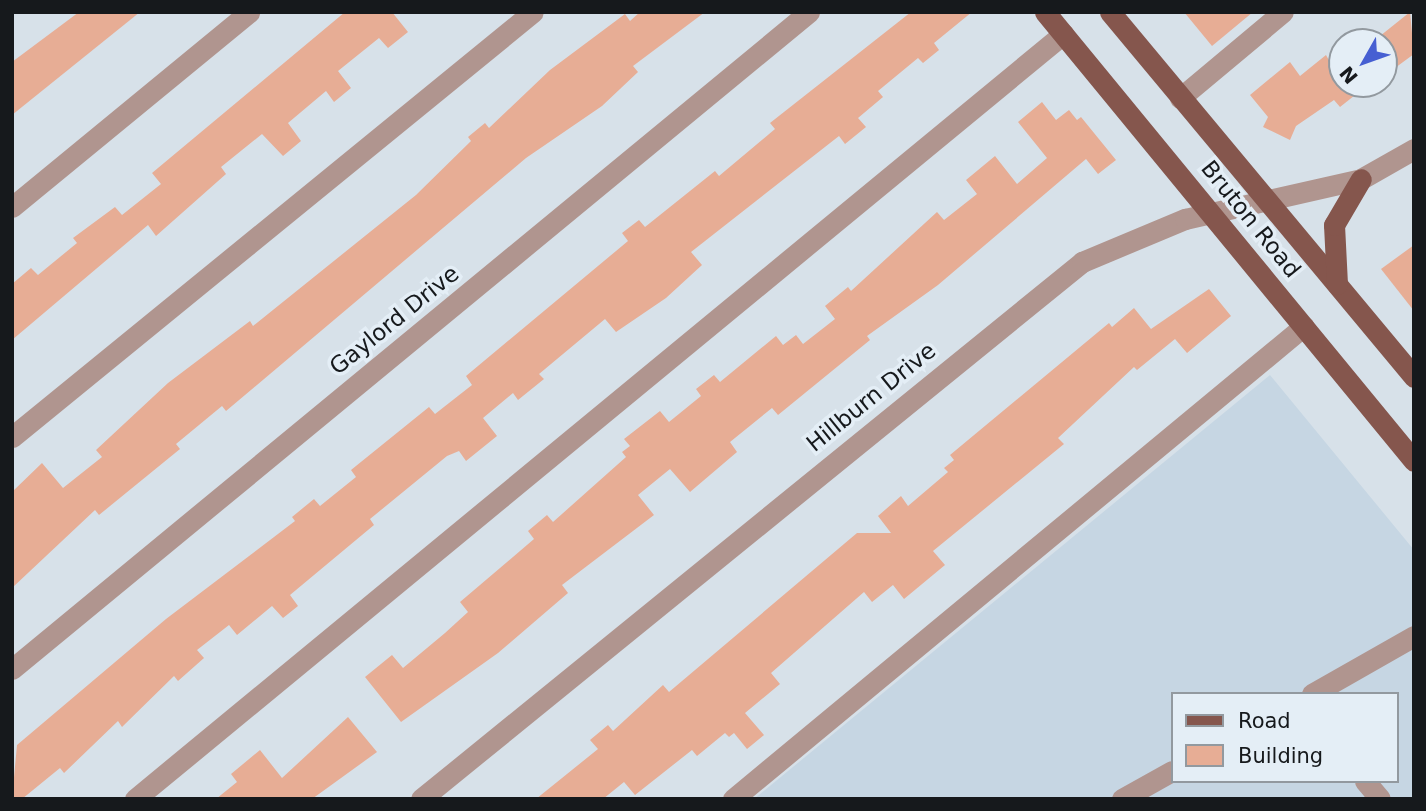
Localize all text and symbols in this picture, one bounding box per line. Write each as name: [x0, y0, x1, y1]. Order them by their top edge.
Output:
north arrow: [1328, 28, 1398, 98]
text: N: [1335, 62, 1362, 88]
street label: Bruton Road: [1195, 155, 1307, 283]
street label: Gaylord Drive: [324, 259, 464, 381]
street label: Hillburn Drive: [801, 337, 941, 457]
legend: [1170, 692, 1398, 783]
text: Road: [1238, 709, 1291, 733]
text: Building: [1238, 744, 1323, 768]

